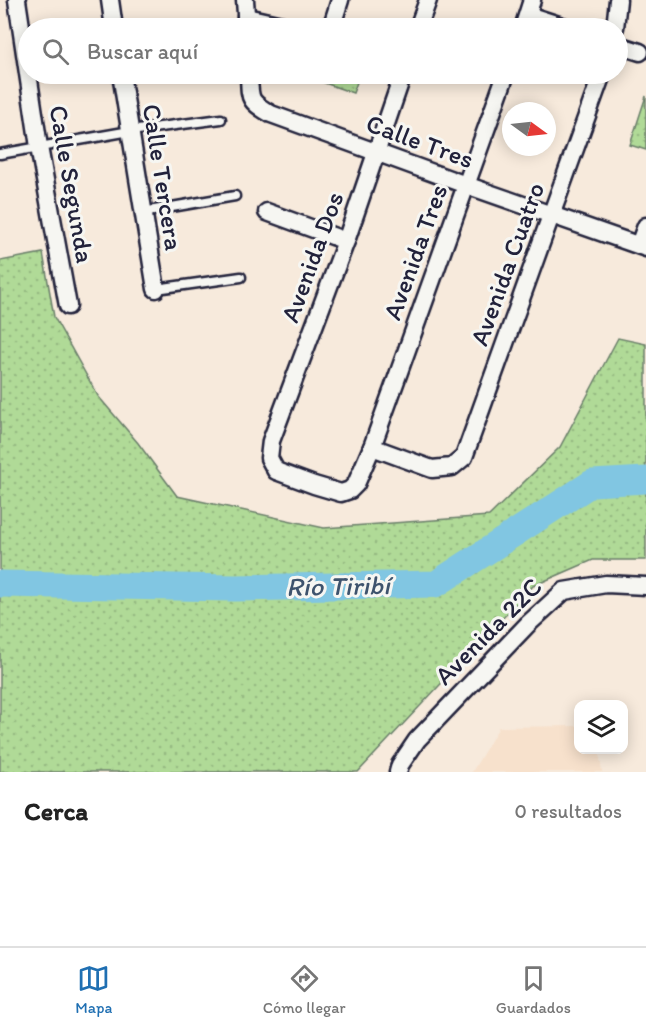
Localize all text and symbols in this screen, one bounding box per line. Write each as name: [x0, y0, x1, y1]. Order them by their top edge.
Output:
search box: [18, 18, 628, 84]
icon: search: [39, 35, 72, 68]
text: Buscar aquí: [87, 38, 198, 65]
street label: Calle Tercera: [136, 102, 190, 253]
north arrow: [502, 102, 556, 156]
street label: Calle Segunda: [42, 103, 102, 265]
street label: Calle Tres: [362, 107, 478, 175]
street label: Avenida Cuatro: [463, 178, 551, 350]
street label: Avenida Tres: [376, 180, 454, 324]
street label: Avenida Dos: [274, 187, 350, 327]
water label: Río Tiribí: [286, 568, 394, 603]
street label: Avenida 22C: [428, 571, 548, 691]
map controls: [574, 700, 628, 754]
button: layers: [574, 700, 628, 754]
text: Cerca: [24, 795, 88, 827]
text: 0 resultados: [514, 799, 622, 823]
tab: Mapa: [75, 962, 112, 1017]
tab: Cómo llegar: [263, 962, 346, 1017]
tab: Guardados: [496, 962, 571, 1017]

